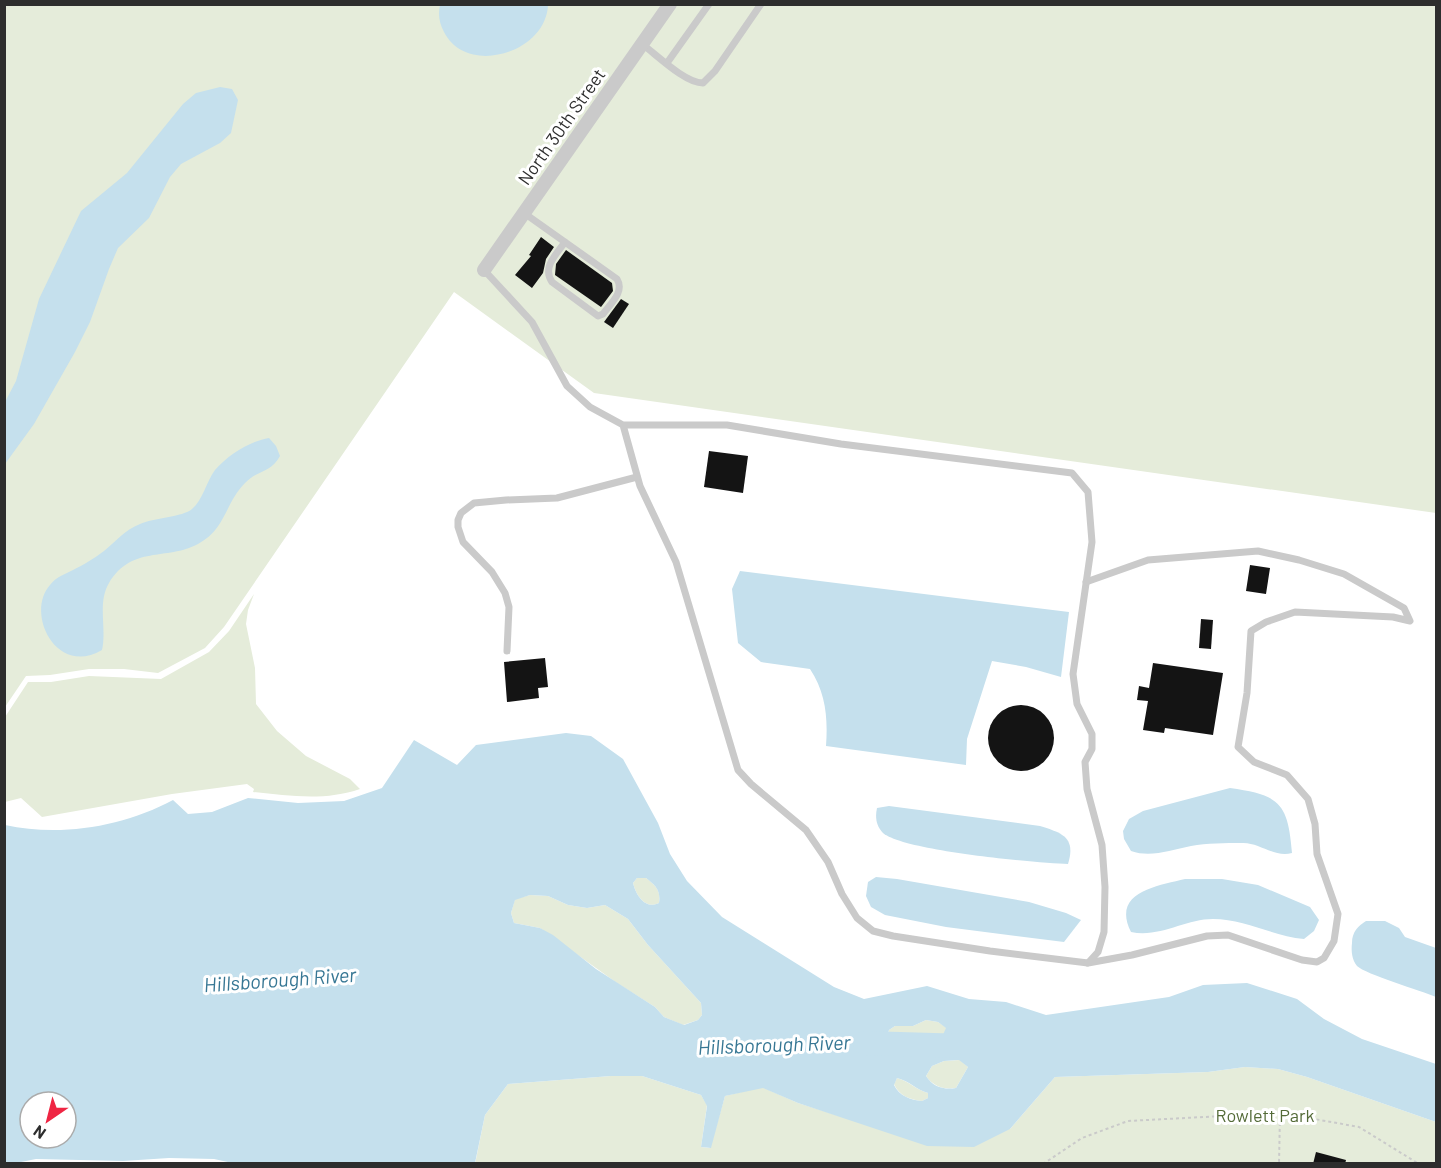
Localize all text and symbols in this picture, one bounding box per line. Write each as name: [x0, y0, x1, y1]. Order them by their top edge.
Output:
street label: North 30th Street: [513, 64, 610, 189]
water label: Hillsborough River: [203, 962, 358, 996]
water label: Hillsborough River: [697, 1029, 852, 1059]
north arrow: [18, 1090, 78, 1150]
park label: Rowlett Park: [1215, 1104, 1315, 1126]
text: N: [29, 1122, 49, 1144]

